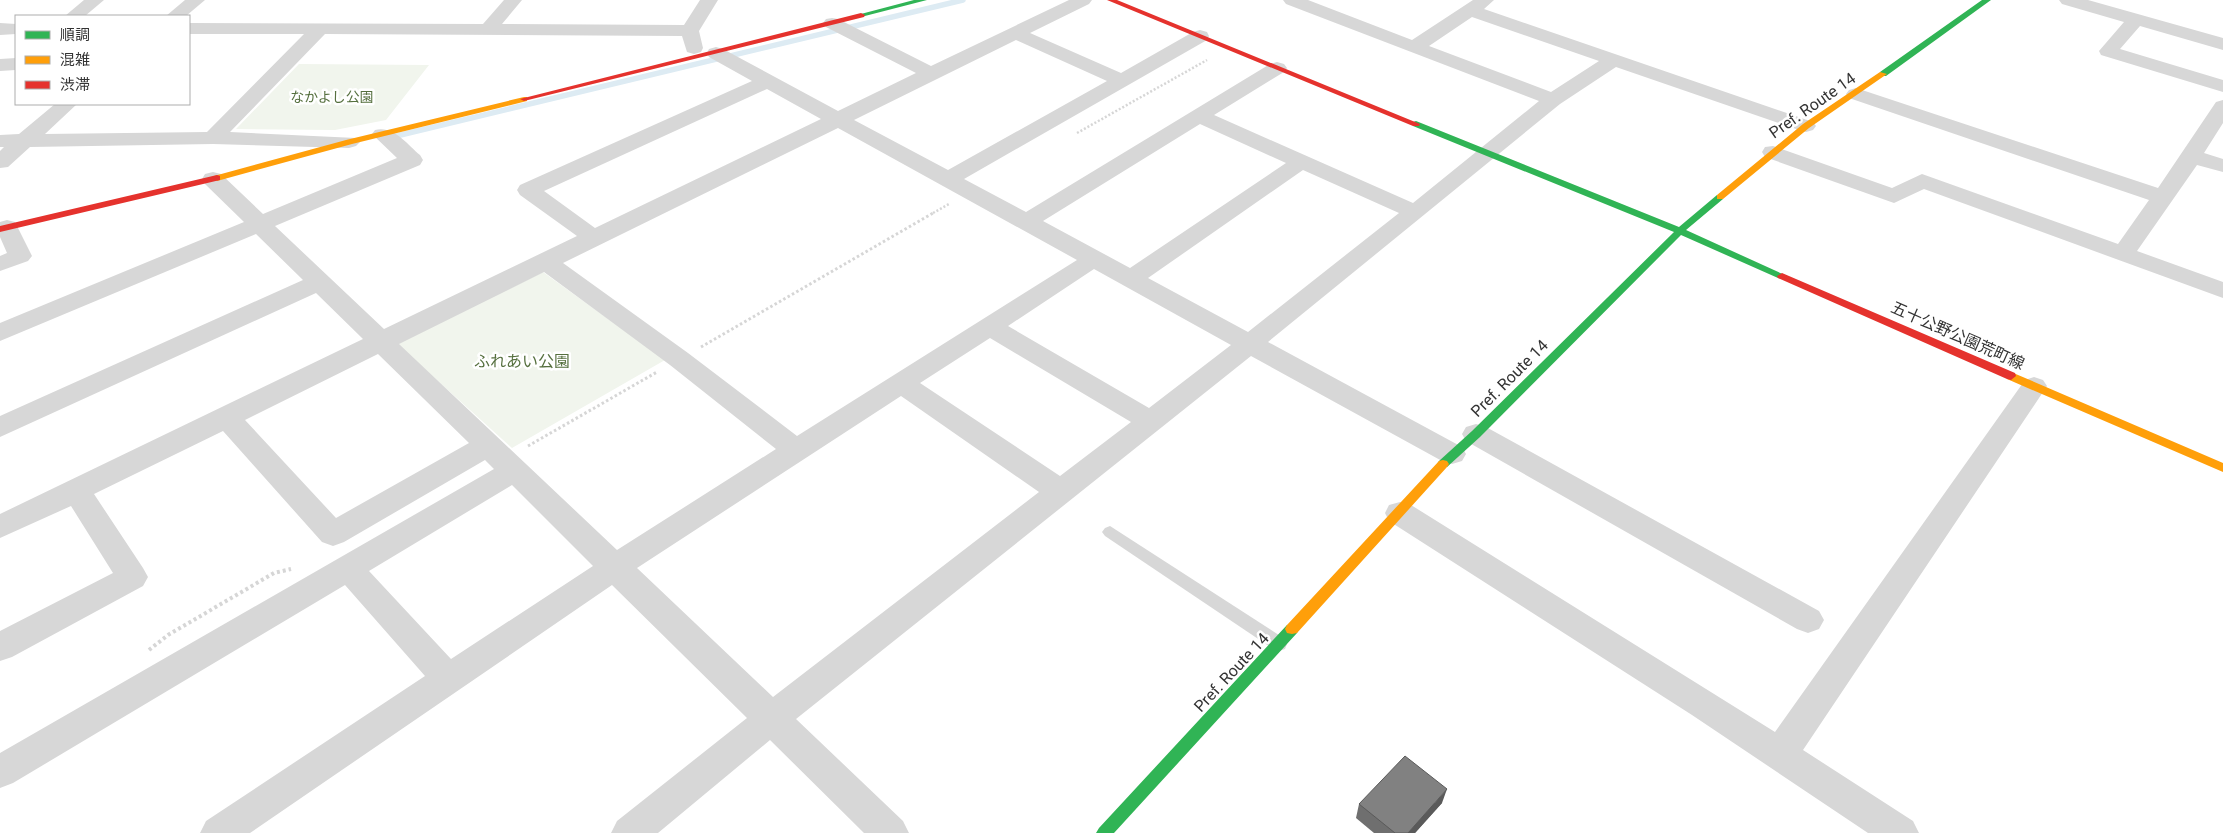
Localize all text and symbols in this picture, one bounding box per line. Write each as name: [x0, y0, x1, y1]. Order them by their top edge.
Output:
legend: [15, 15, 190, 105]
text: 順調: [60, 26, 90, 44]
text: 混雑: [60, 51, 90, 69]
street label: Pref. Route 14: [1765, 69, 1859, 142]
text: 渋滞: [60, 76, 90, 94]
park label: なかよし公園: [290, 89, 374, 105]
street label: 五十公野公園荒町線: [1888, 297, 2027, 373]
street label: Pref. Route 14: [1467, 336, 1552, 421]
park label: ふれあい公園: [474, 352, 570, 371]
street label: Pref. Route 14: [1190, 629, 1273, 716]

